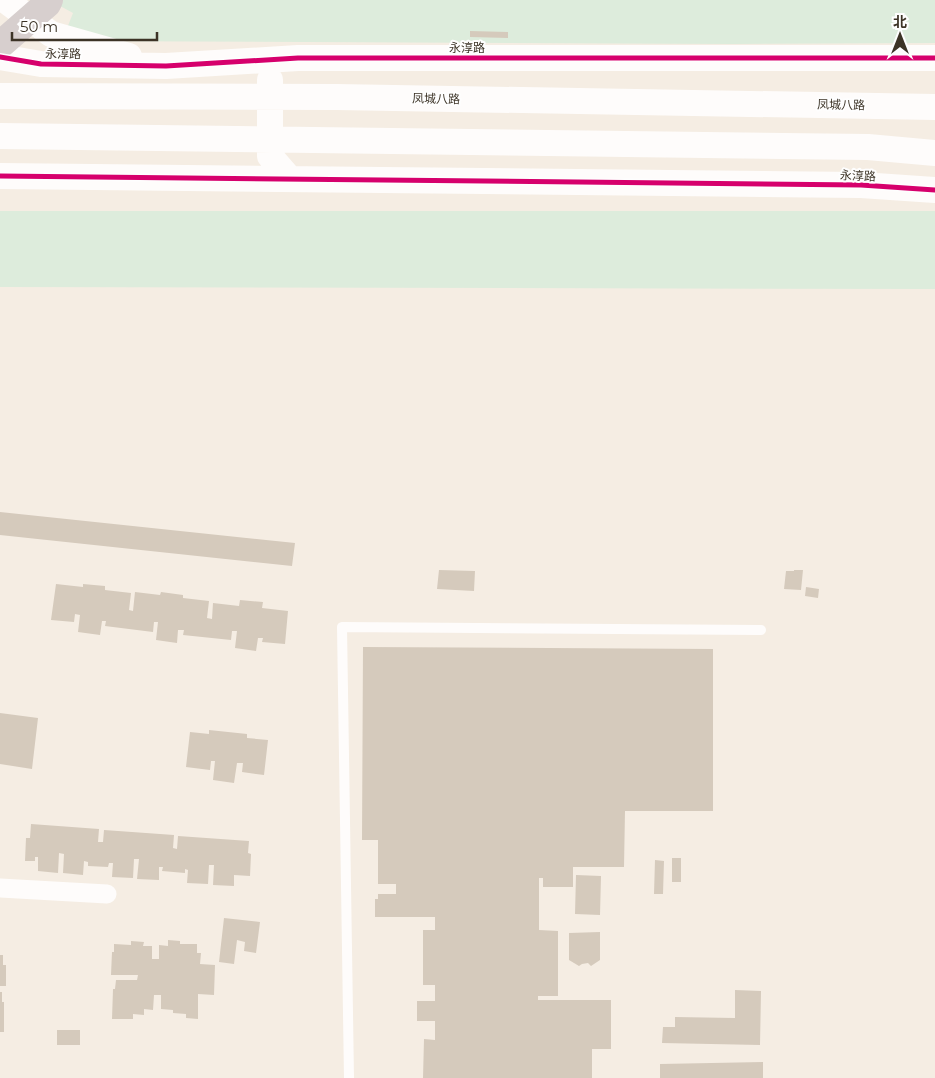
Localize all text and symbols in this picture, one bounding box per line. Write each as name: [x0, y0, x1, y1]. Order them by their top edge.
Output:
scale bar: [12, 10, 158, 42]
north arrow: [875, 10, 925, 60]
text: 北: [893, 13, 907, 31]
text: 50 m: [20, 17, 58, 36]
street label: 永淳路: [449, 40, 485, 55]
street label: 永淳路: [45, 46, 81, 61]
street label: 凤城八路: [412, 91, 460, 106]
street label: 凤城八路: [817, 97, 865, 112]
street label: 永淳路: [840, 167, 876, 184]

